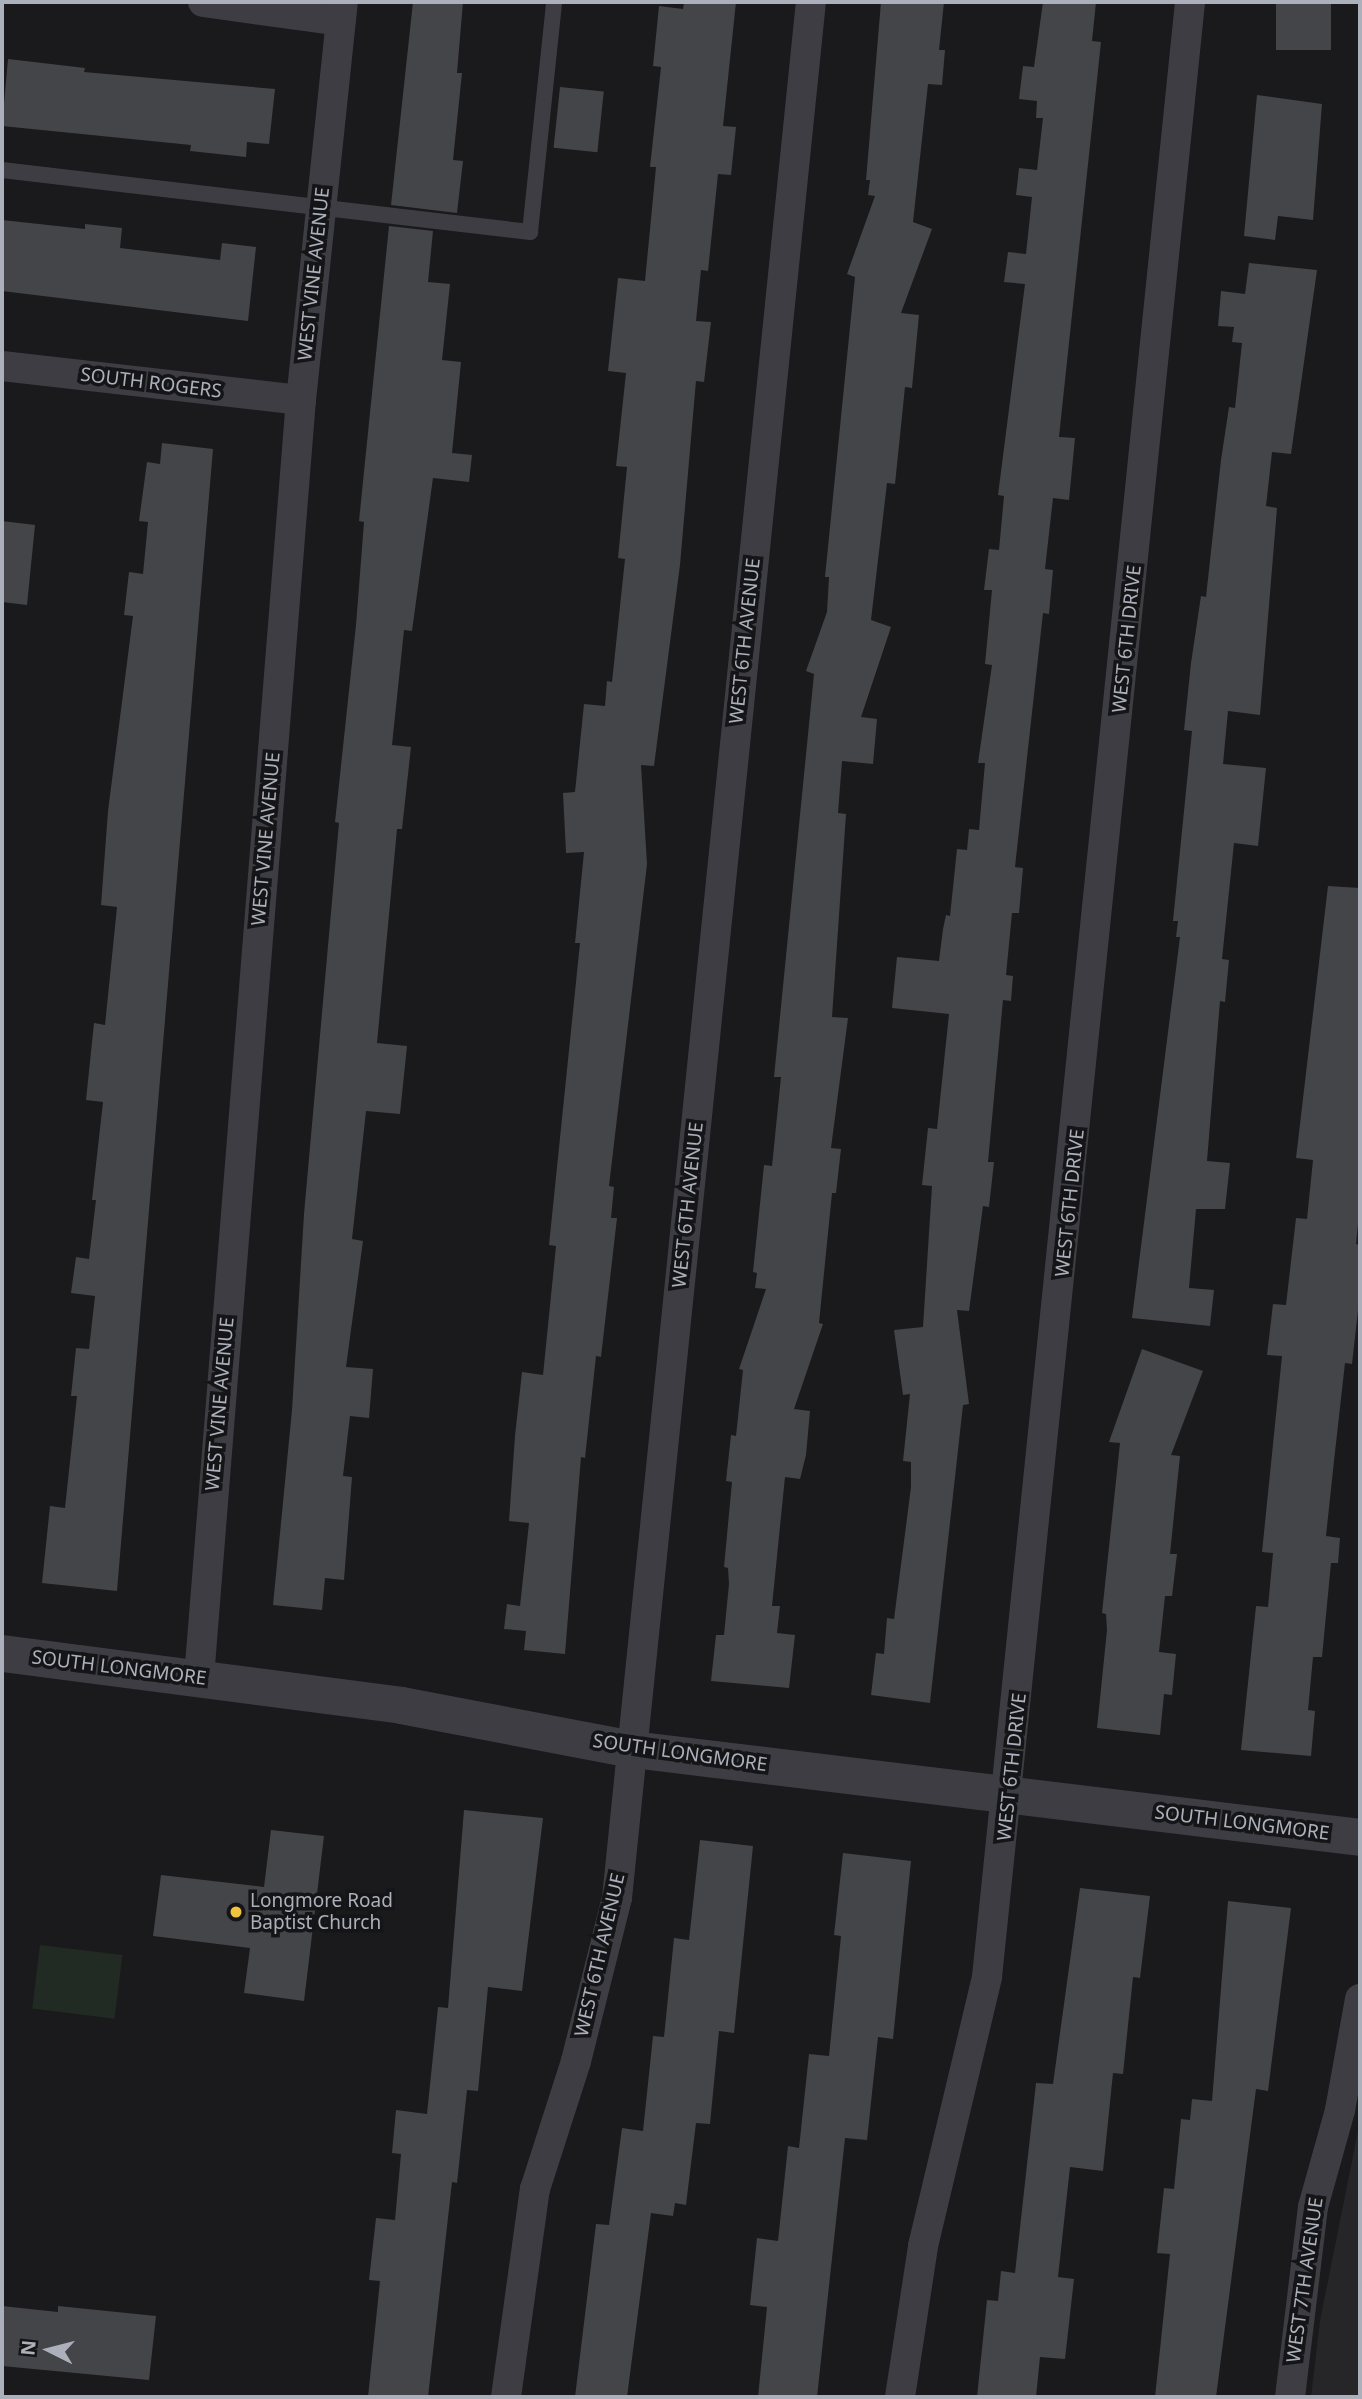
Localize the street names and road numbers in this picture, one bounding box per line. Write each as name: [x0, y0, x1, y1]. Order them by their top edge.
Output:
street label: WEST VINE AVENUE: [294, 186, 334, 362]
street label: SOUTH ROGERS: [79, 363, 223, 403]
street label: WEST 6TH AVENUE: [725, 557, 765, 725]
street label: WEST 6TH DRIVE: [1108, 564, 1146, 714]
street label: WEST VINE AVENUE: [247, 751, 285, 927]
street label: WEST 6TH AVENUE: [668, 1121, 708, 1289]
street label: WEST 6TH DRIVE: [1051, 1128, 1089, 1278]
street label: WEST VINE AVENUE: [201, 1316, 239, 1492]
street label: SOUTH LONGMORE: [30, 1646, 208, 1690]
street label: WEST 6TH DRIVE: [993, 1692, 1031, 1842]
street label: SOUTH LONGMORE: [591, 1729, 769, 1777]
street label: SOUTH LONGMORE: [1153, 1801, 1331, 1845]
street label: WEST 6TH AVENUE: [570, 1871, 630, 2039]
street label: WEST 7TH AVENUE: [1282, 2196, 1328, 2364]

